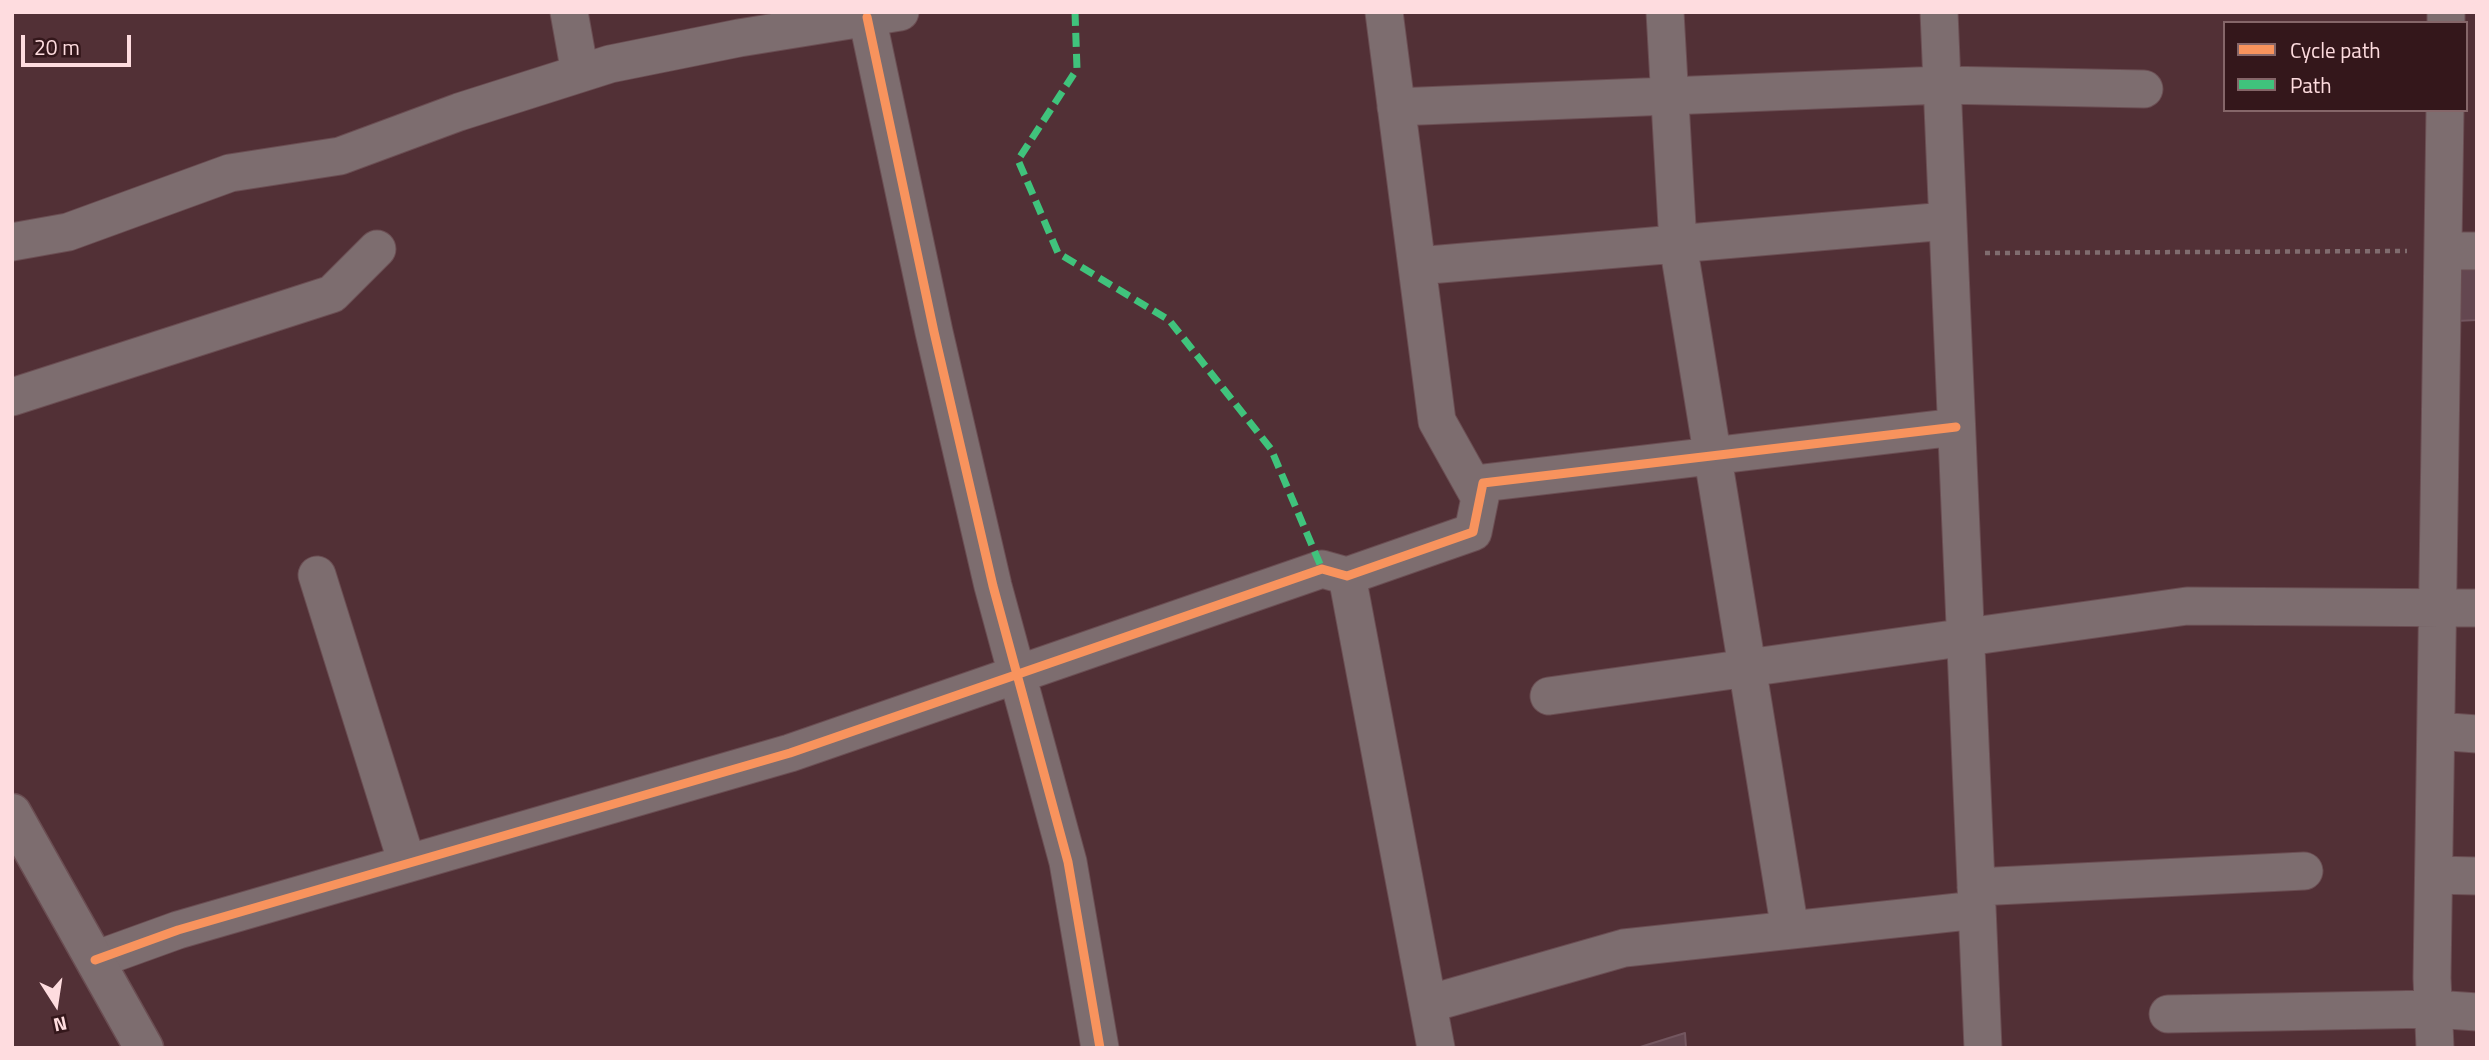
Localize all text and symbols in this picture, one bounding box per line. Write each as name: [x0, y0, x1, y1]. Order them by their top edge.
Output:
scale bar: [24, 21, 135, 65]
legend: [2223, 21, 2468, 112]
text: 20 m: [34, 31, 80, 63]
text: Cycle path: [2290, 34, 2381, 66]
text: Path: [2290, 69, 2332, 101]
north arrow: [21, 969, 91, 1039]
text: N: [51, 1009, 70, 1041]

